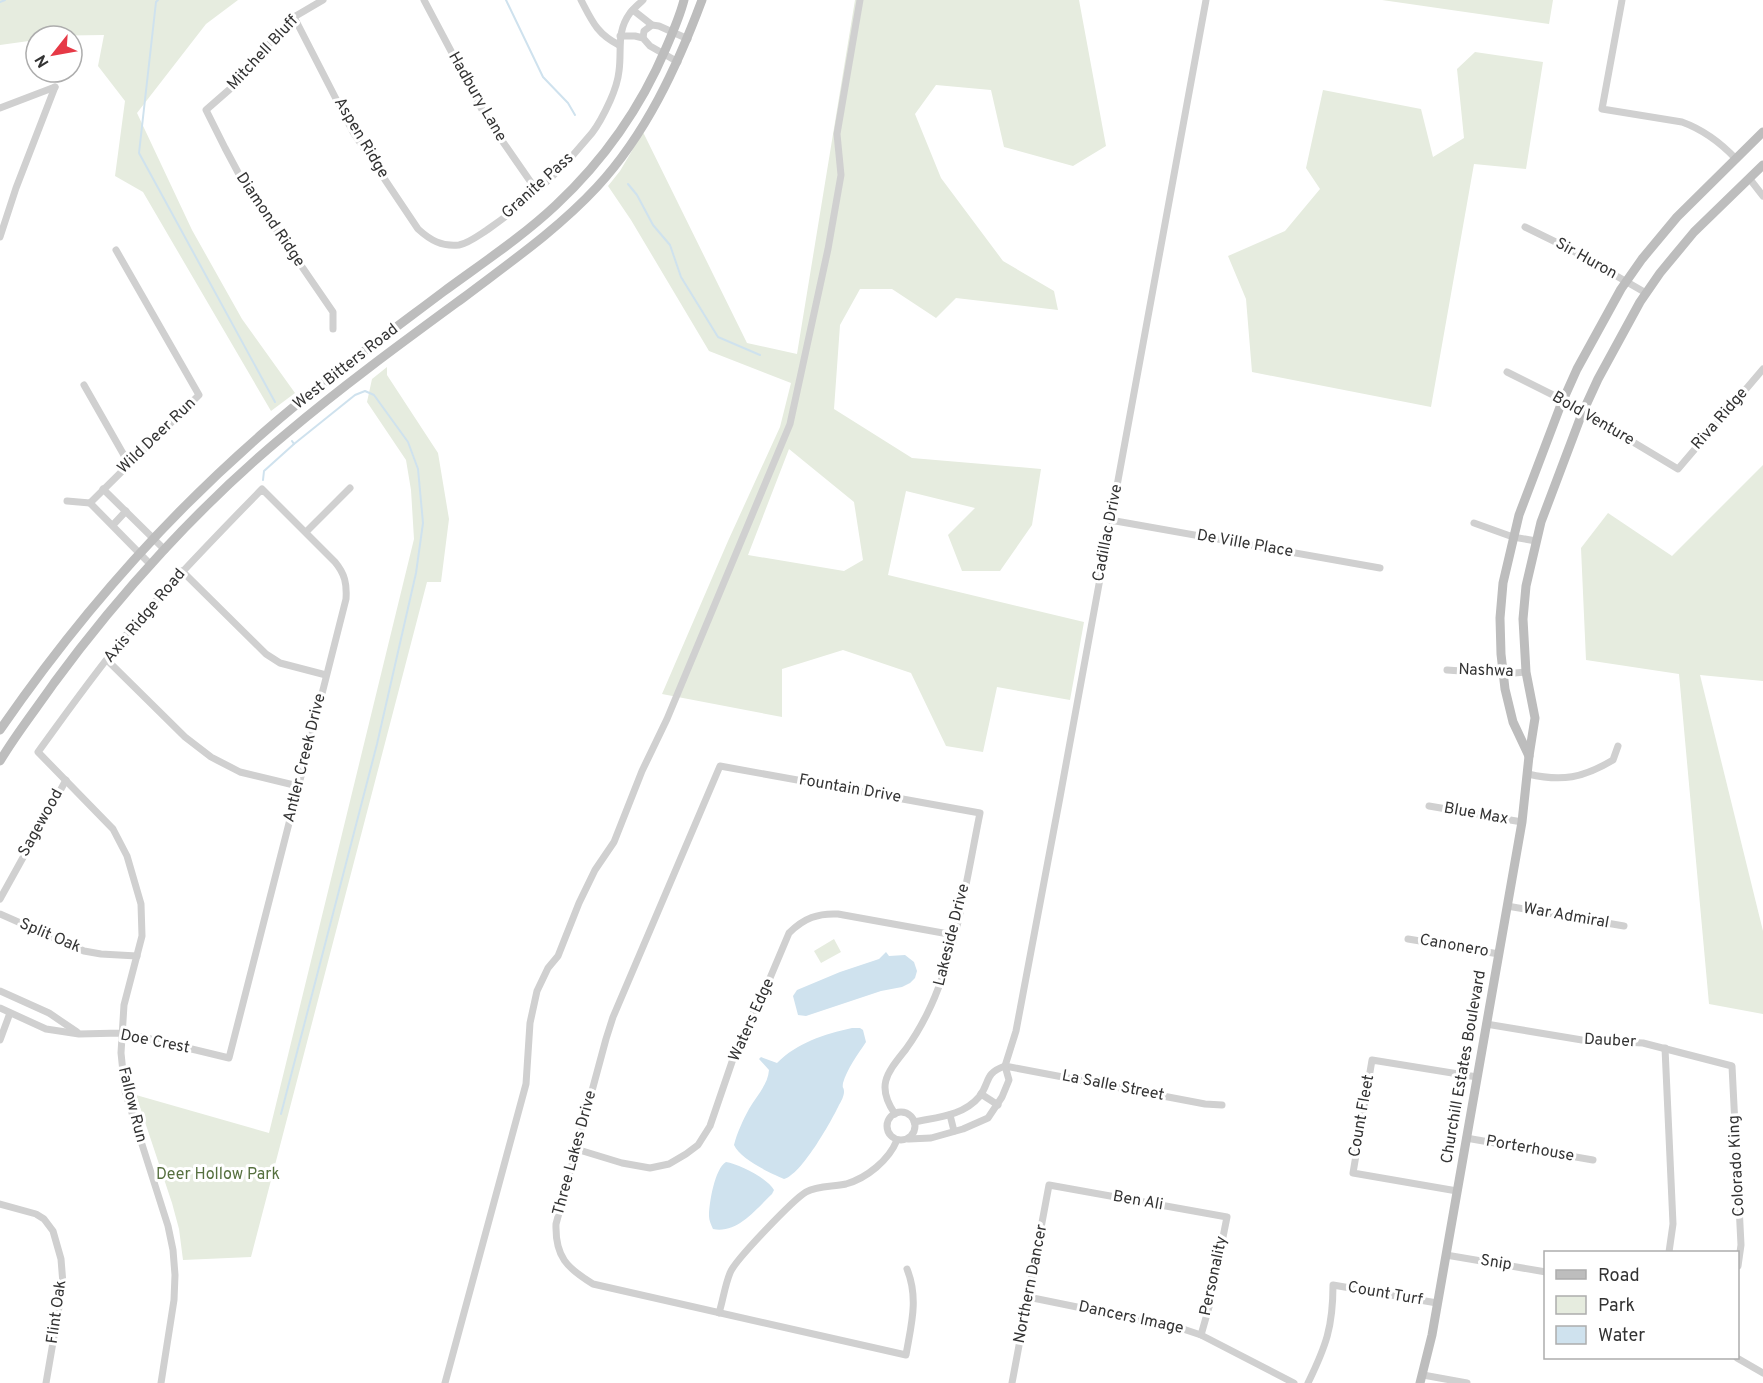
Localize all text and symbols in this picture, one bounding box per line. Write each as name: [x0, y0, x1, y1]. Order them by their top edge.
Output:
street label: Mitchell Bluff: [223, 11, 303, 95]
north arrow: [24, 24, 84, 84]
street label: Hadbury Lane: [443, 48, 511, 146]
text: N: [31, 51, 54, 71]
street label: Aspen Ridge: [329, 94, 393, 182]
street label: Granite Pass: [498, 148, 578, 224]
street label: Diamond Ridge: [231, 169, 309, 271]
street label: Sir Huron: [1552, 234, 1620, 284]
street label: West Bitters Road: [289, 320, 403, 414]
street label: Riva Ridge: [1688, 384, 1752, 454]
street label: Bold Venture: [1548, 387, 1638, 451]
street label: Wild Deer Run: [114, 394, 200, 478]
street label: Cadillac Drive: [1089, 483, 1127, 583]
street label: De Ville Place: [1195, 526, 1295, 562]
street label: Axis Ridge Road: [100, 565, 190, 667]
street label: Nashwa: [1458, 660, 1514, 682]
street label: Antler Creek Drive: [279, 691, 331, 825]
street label: Fountain Drive: [797, 770, 903, 808]
street label: Sagewood: [14, 786, 68, 860]
street label: Blue Max: [1442, 798, 1510, 830]
street label: Lakeside Drive: [930, 882, 974, 988]
street label: War Admiral: [1522, 899, 1610, 933]
street label: Split Oak: [16, 914, 84, 958]
street label: Canonero: [1418, 930, 1490, 962]
street label: Churchill Estates Boulevard: [1437, 969, 1491, 1165]
street label: Waters Edge: [725, 975, 779, 1065]
street label: Doe Crest: [119, 1025, 191, 1059]
street label: Dauber: [1583, 1030, 1637, 1052]
street label: Fallow Run: [113, 1065, 151, 1145]
street label: La Salle Street: [1060, 1066, 1166, 1106]
street label: Count Fleet: [1345, 1073, 1379, 1159]
street label: Three Lakes Drive: [549, 1088, 601, 1218]
street label: Colorado King: [1724, 1115, 1750, 1217]
street label: Porterhouse: [1484, 1131, 1576, 1167]
park label: Deer Hollow Park: [156, 1165, 280, 1185]
street label: Ben Ali: [1111, 1187, 1165, 1215]
street label: Northern Dancer: [1010, 1223, 1052, 1345]
street label: Personality: [1196, 1234, 1232, 1318]
street label: Snip: [1479, 1251, 1513, 1275]
legend: [1544, 1251, 1739, 1359]
text: Road: [1598, 1265, 1640, 1288]
street label: Count Turf: [1346, 1278, 1425, 1311]
street label: Flint Oak: [43, 1279, 71, 1345]
text: Park: [1598, 1295, 1635, 1318]
street label: Dancers Image: [1077, 1297, 1185, 1339]
text: Water: [1598, 1325, 1645, 1348]

